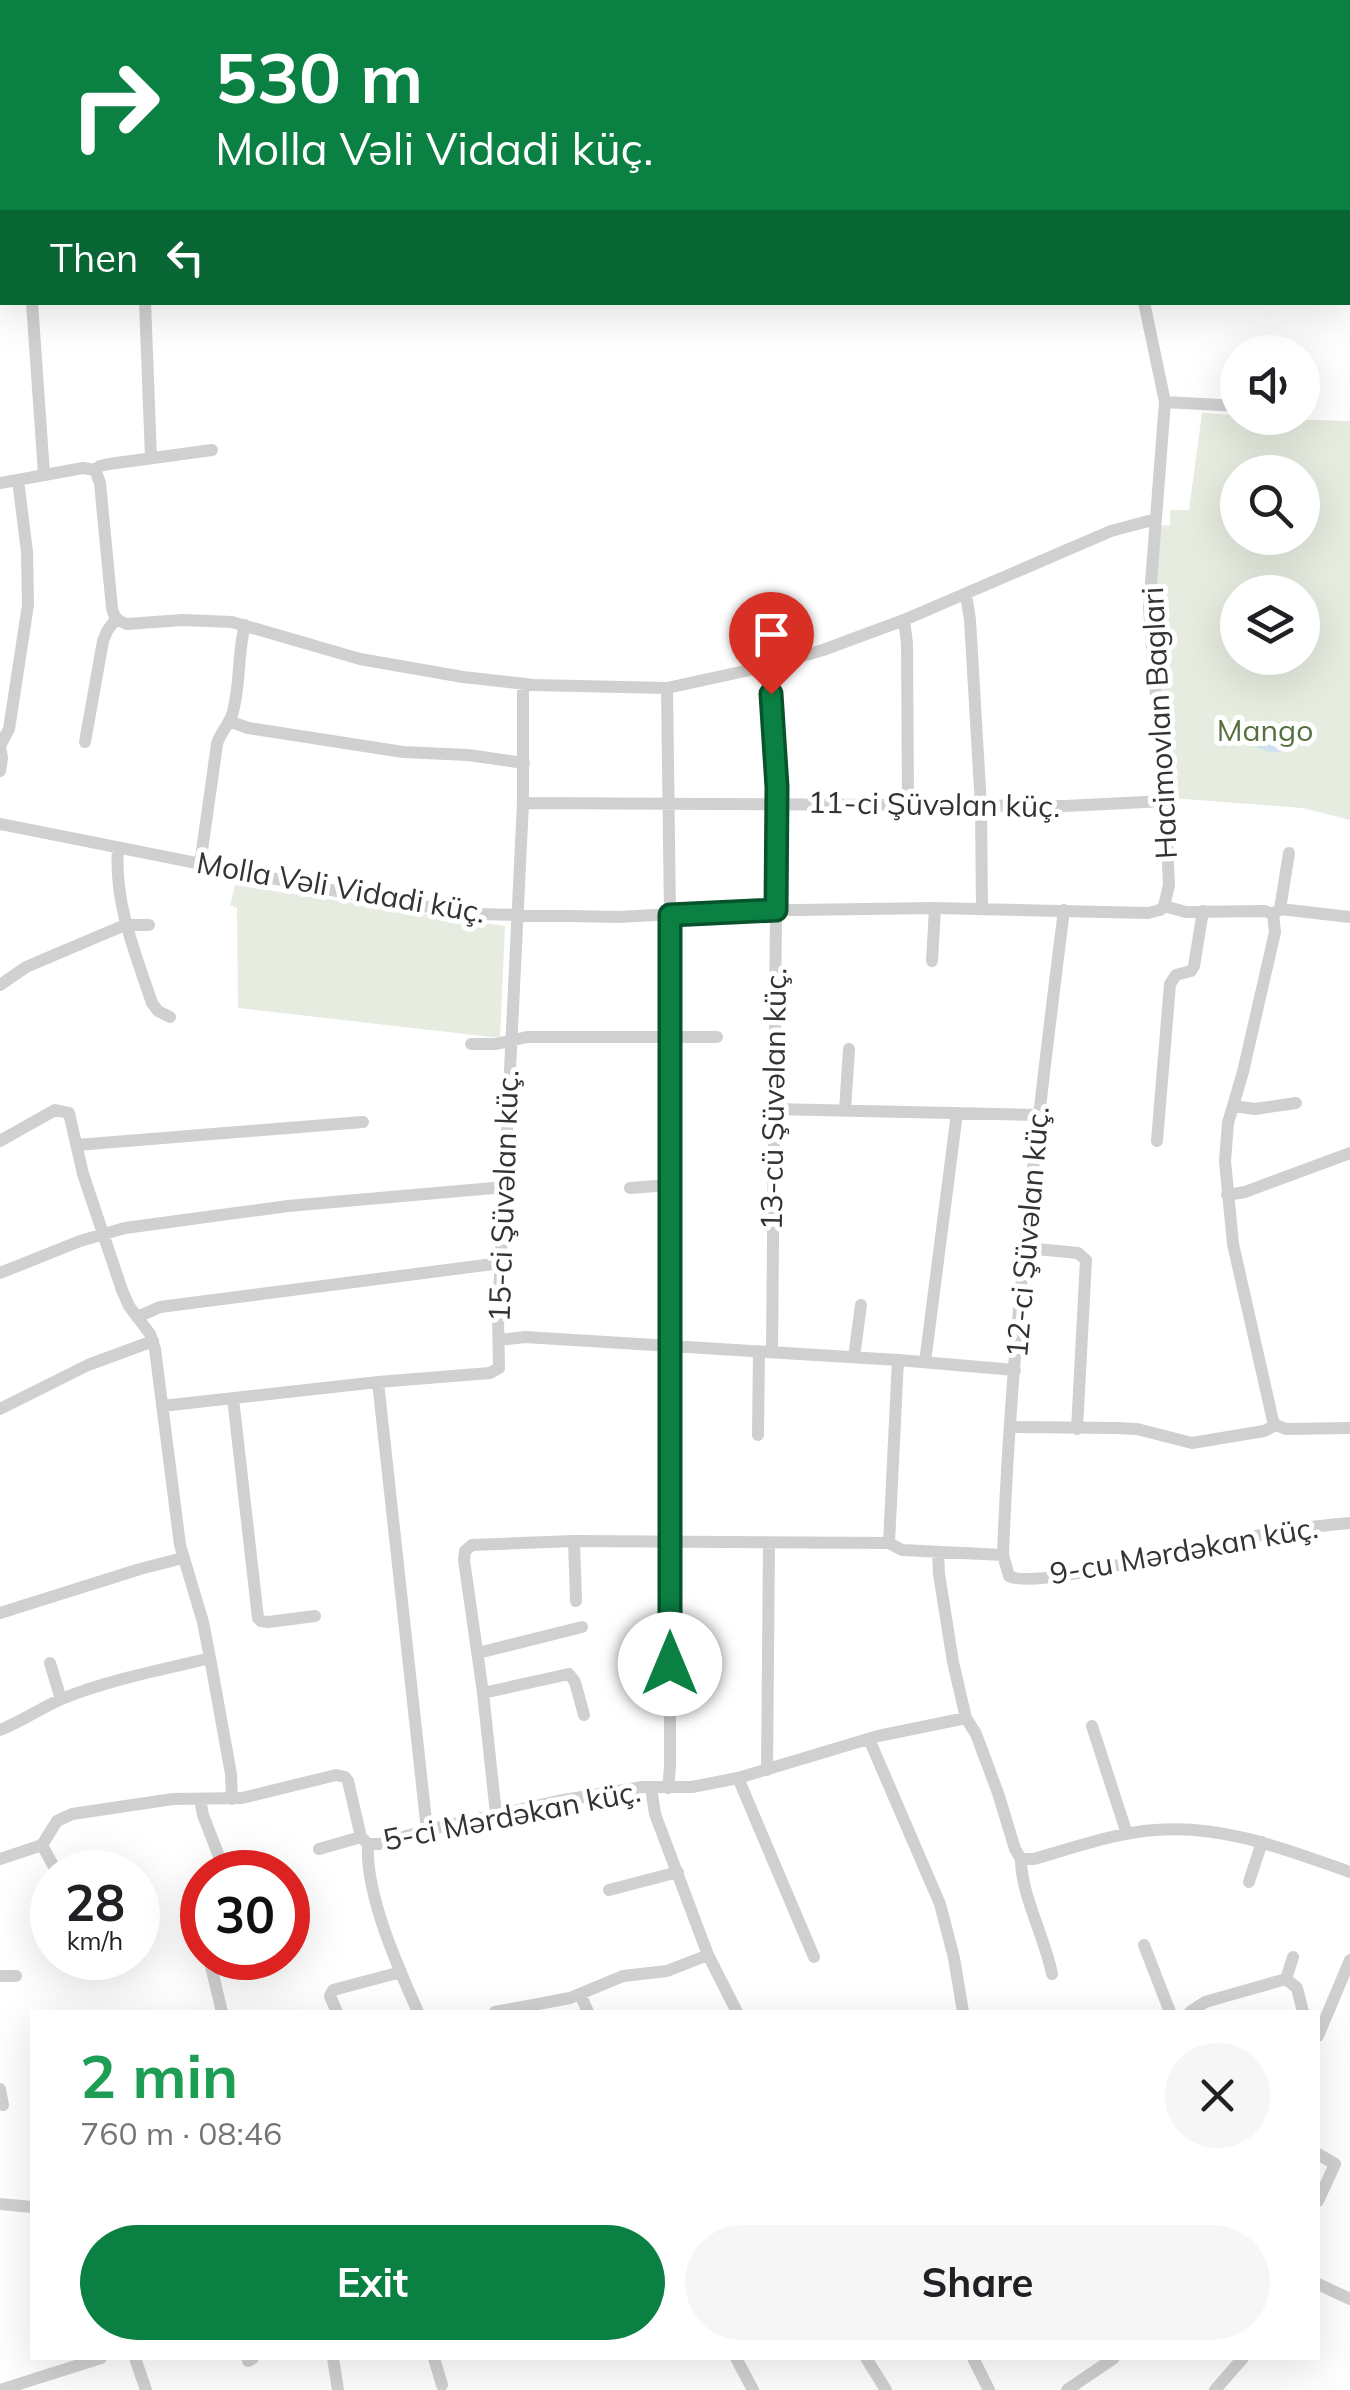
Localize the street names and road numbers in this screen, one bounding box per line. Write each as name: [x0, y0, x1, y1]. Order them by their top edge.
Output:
street label: Hacimovlan Baglari: [1133, 586, 1185, 860]
street label: 11-ci Şüvəlan küç.: [807, 783, 1061, 825]
street label: Molla Vəli Vidadi küç.: [194, 843, 488, 931]
street label: 13-cü Şüvəlan küç.: [752, 967, 794, 1231]
street label: 15-ci Şüvəlan küç.: [480, 1069, 526, 1323]
street label: 12-ci Şüvəlan küç.: [997, 1105, 1057, 1359]
street label: 9-cu Mərdəkan küç.: [1047, 1508, 1321, 1592]
street label: 5-ci Mərdəkan küç.: [380, 1771, 644, 1859]

